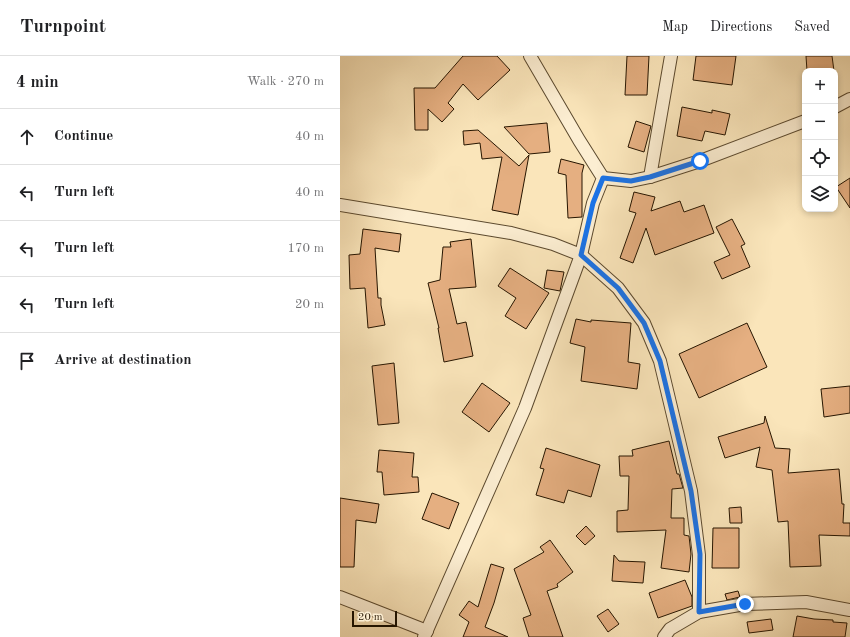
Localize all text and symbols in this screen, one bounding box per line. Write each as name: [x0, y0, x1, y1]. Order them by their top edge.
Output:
text: Turnpoint: [20, 18, 106, 37]
text: Map: [662, 20, 688, 34]
text: Directions: [710, 20, 772, 34]
text: Saved: [794, 20, 830, 34]
map controls: [802, 68, 838, 212]
button: +: [802, 68, 838, 104]
text: 4 min: [16, 74, 59, 91]
text: Walk · 270 m: [247, 75, 324, 88]
button: −: [802, 104, 838, 140]
icon: ahead: [16, 126, 38, 148]
text: Continue: [54, 129, 113, 144]
text: 40 m: [295, 130, 324, 143]
button: locate: [802, 140, 838, 176]
route start: [691, 152, 709, 170]
button: layers: [802, 176, 838, 212]
icon: left: [16, 182, 38, 204]
text: Turn left: [54, 185, 114, 200]
text: 40 m: [295, 186, 324, 199]
icon: left: [16, 238, 38, 260]
text: Turn left: [54, 241, 114, 256]
text: 170 m: [287, 242, 324, 255]
icon: left: [16, 294, 38, 316]
text: Turn left: [54, 297, 114, 312]
text: 20 m: [295, 298, 324, 311]
icon: arrive: [16, 350, 38, 372]
text: Arrive at destination: [54, 353, 192, 368]
route end: [736, 595, 754, 613]
scale bar: [352, 609, 397, 628]
text: 20 m: [358, 612, 383, 623]

